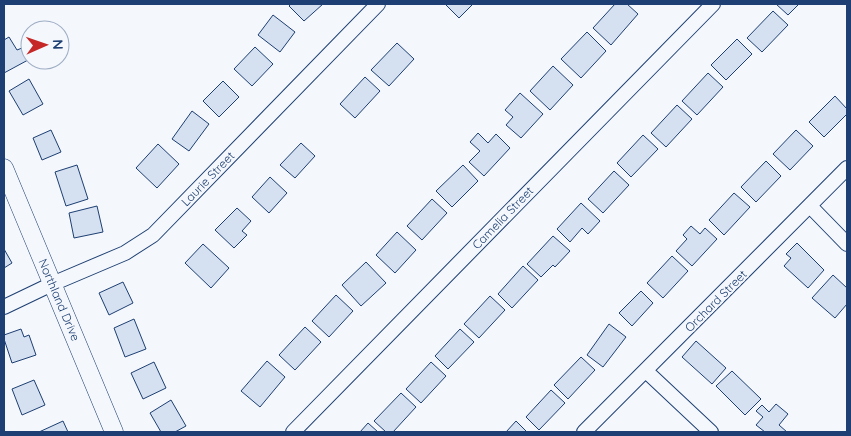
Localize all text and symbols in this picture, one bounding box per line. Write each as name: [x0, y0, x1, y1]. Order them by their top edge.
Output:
north arrow: [20, 20, 70, 70]
text: N: [49, 39, 67, 50]
street label: Laurie Street: [178, 148, 237, 209]
street label: Camelia Street: [469, 183, 536, 252]
street label: Northland Drive: [35, 256, 84, 343]
street label: Orchard Street: [682, 267, 750, 335]

